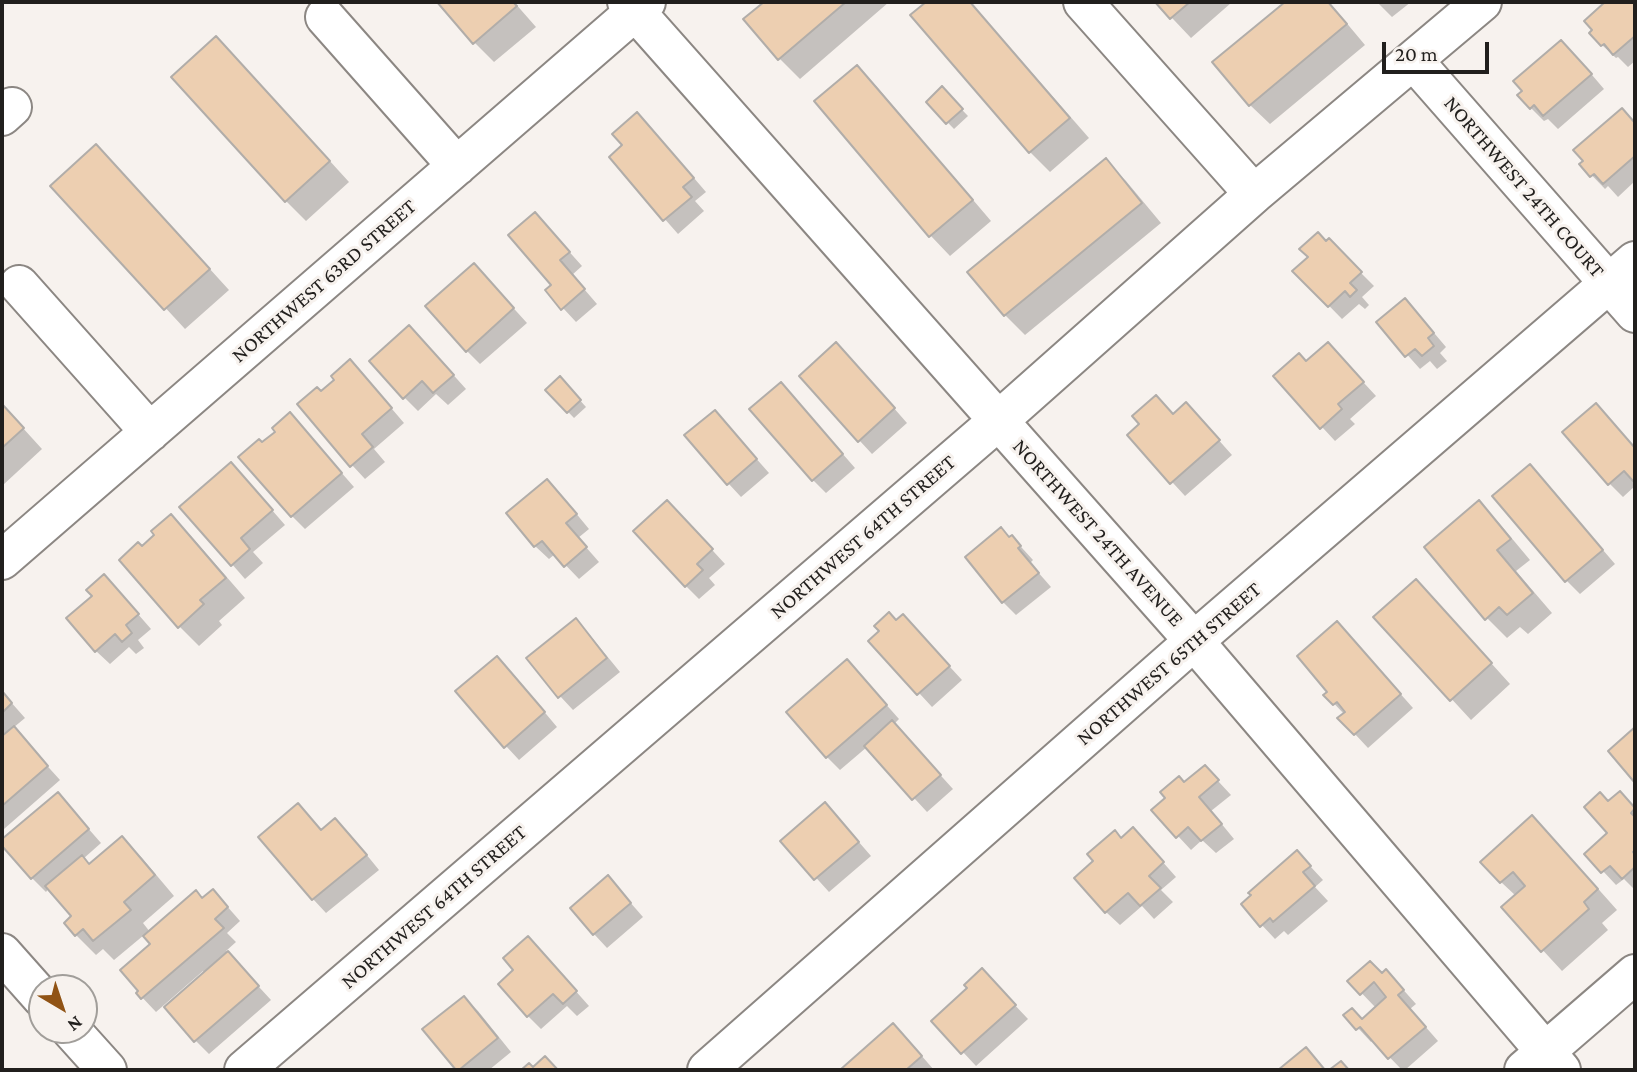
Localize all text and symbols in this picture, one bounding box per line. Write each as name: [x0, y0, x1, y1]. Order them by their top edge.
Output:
scale bar: [1385, 28, 1492, 72]
text: 20 m: [1395, 42, 1438, 66]
street label: NORTHWEST 24TH COURT: [1438, 91, 1610, 283]
street label: NORTHWEST 63RD STREET: [227, 194, 421, 368]
street label: NORTHWEST 24TH AVENUE: [1007, 434, 1189, 632]
street label: NORTHWEST 64TH STREET: [765, 450, 961, 624]
street label: NORTHWEST 65TH STREET: [1072, 577, 1266, 751]
street label: NORTHWEST 64TH STREET: [336, 820, 532, 994]
north arrow: [28, 974, 98, 1044]
text: N: [64, 1012, 87, 1036]

